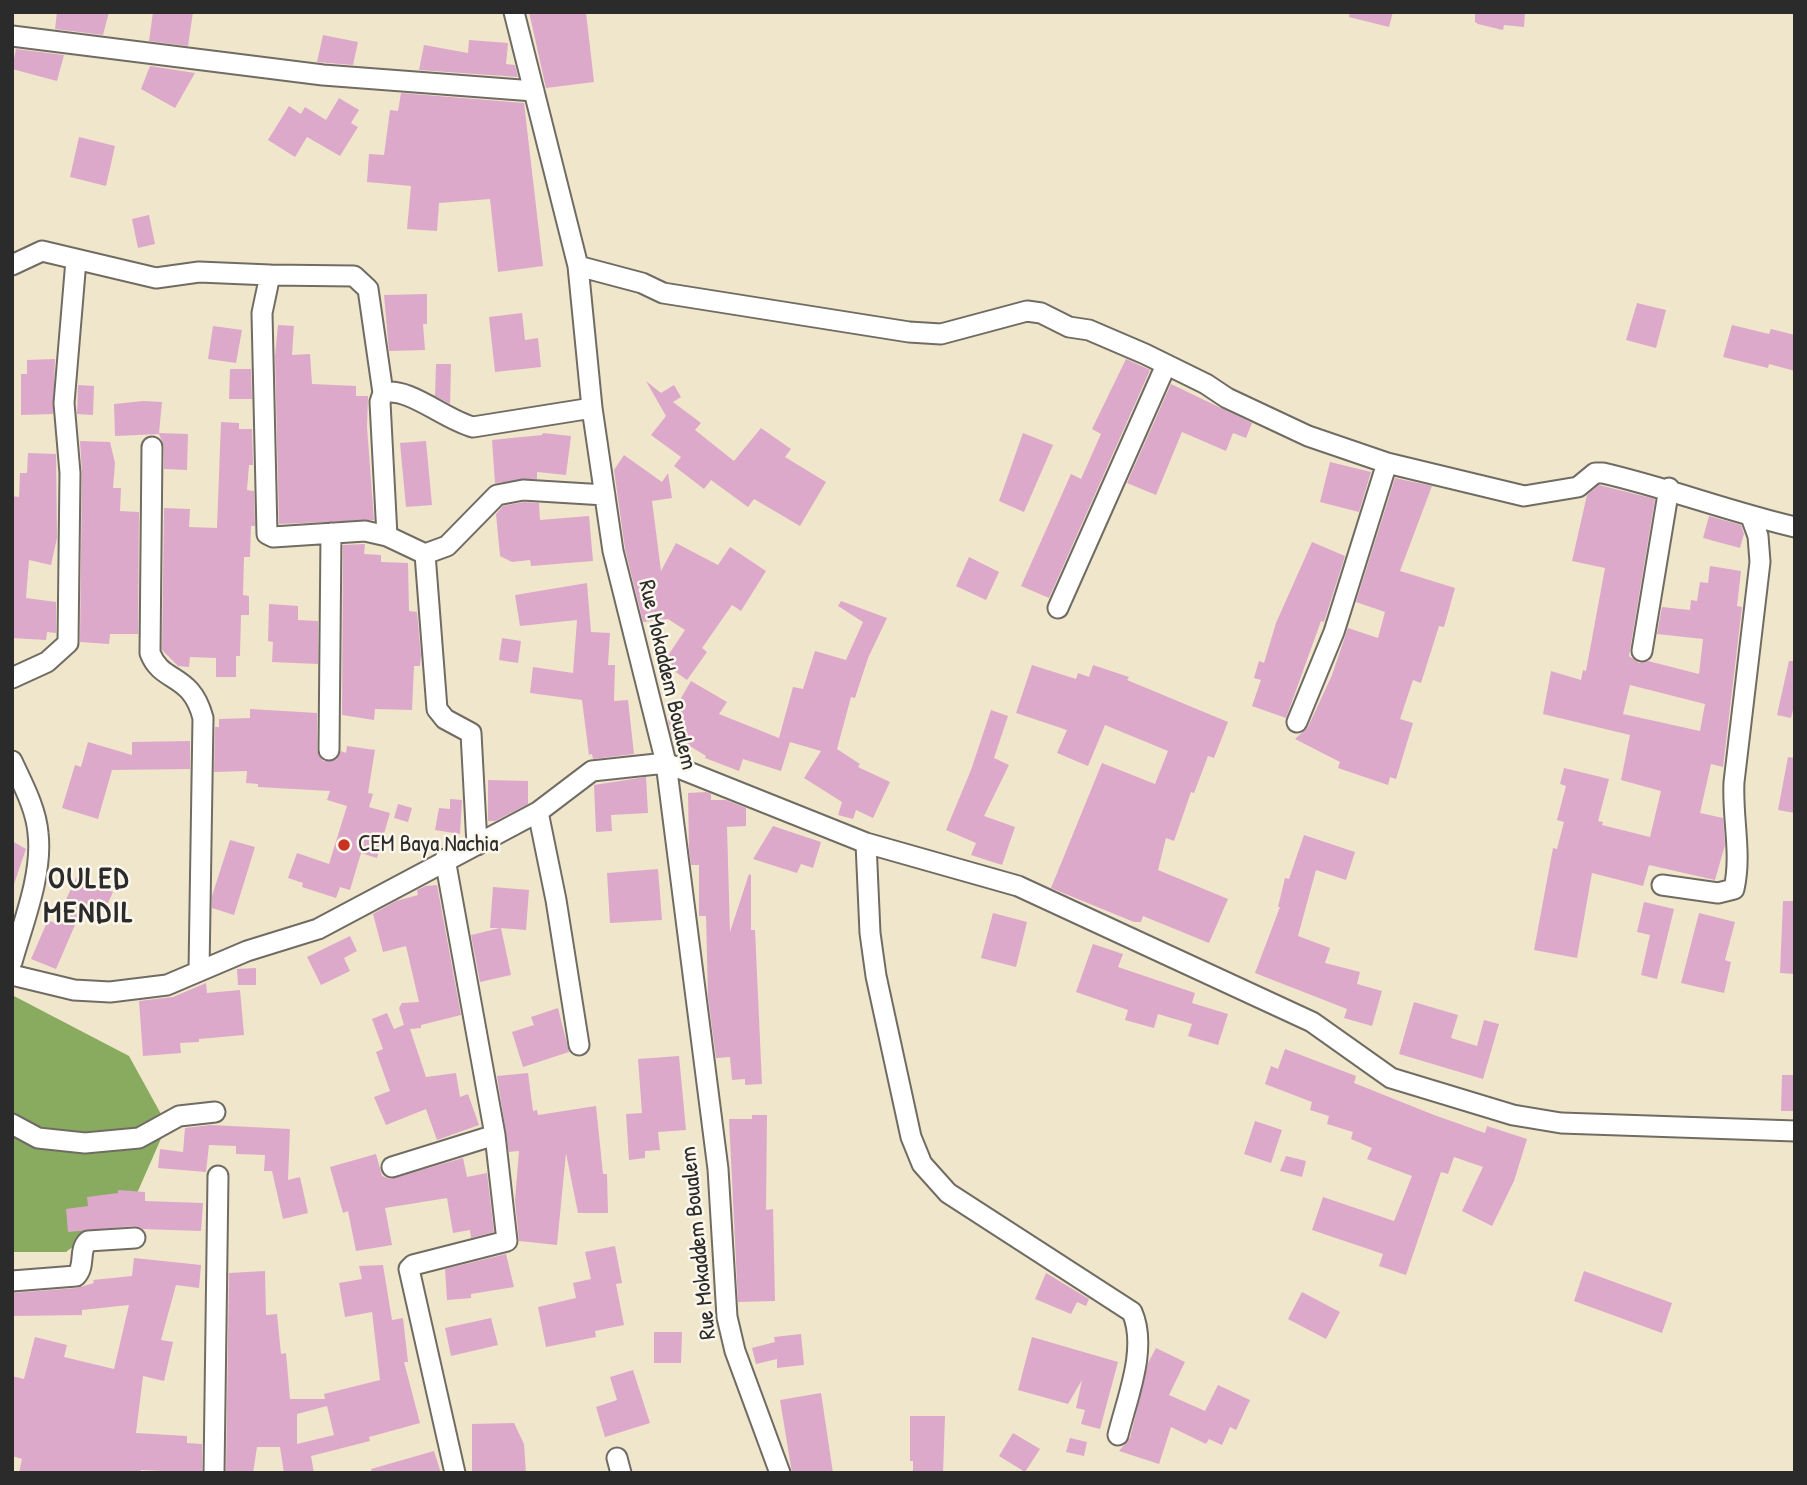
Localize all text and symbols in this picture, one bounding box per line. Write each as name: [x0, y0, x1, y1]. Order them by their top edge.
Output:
street label: Rue Mokaddem Boualem: [632, 578, 702, 772]
place label: CEM Baya Nachia: [358, 831, 498, 859]
marker: CEM Baya Nachia: [336, 837, 352, 853]
district label: OULED MENDIL: [44, 862, 134, 932]
street label: Rue Mokaddem Boualem: [675, 1145, 723, 1341]

